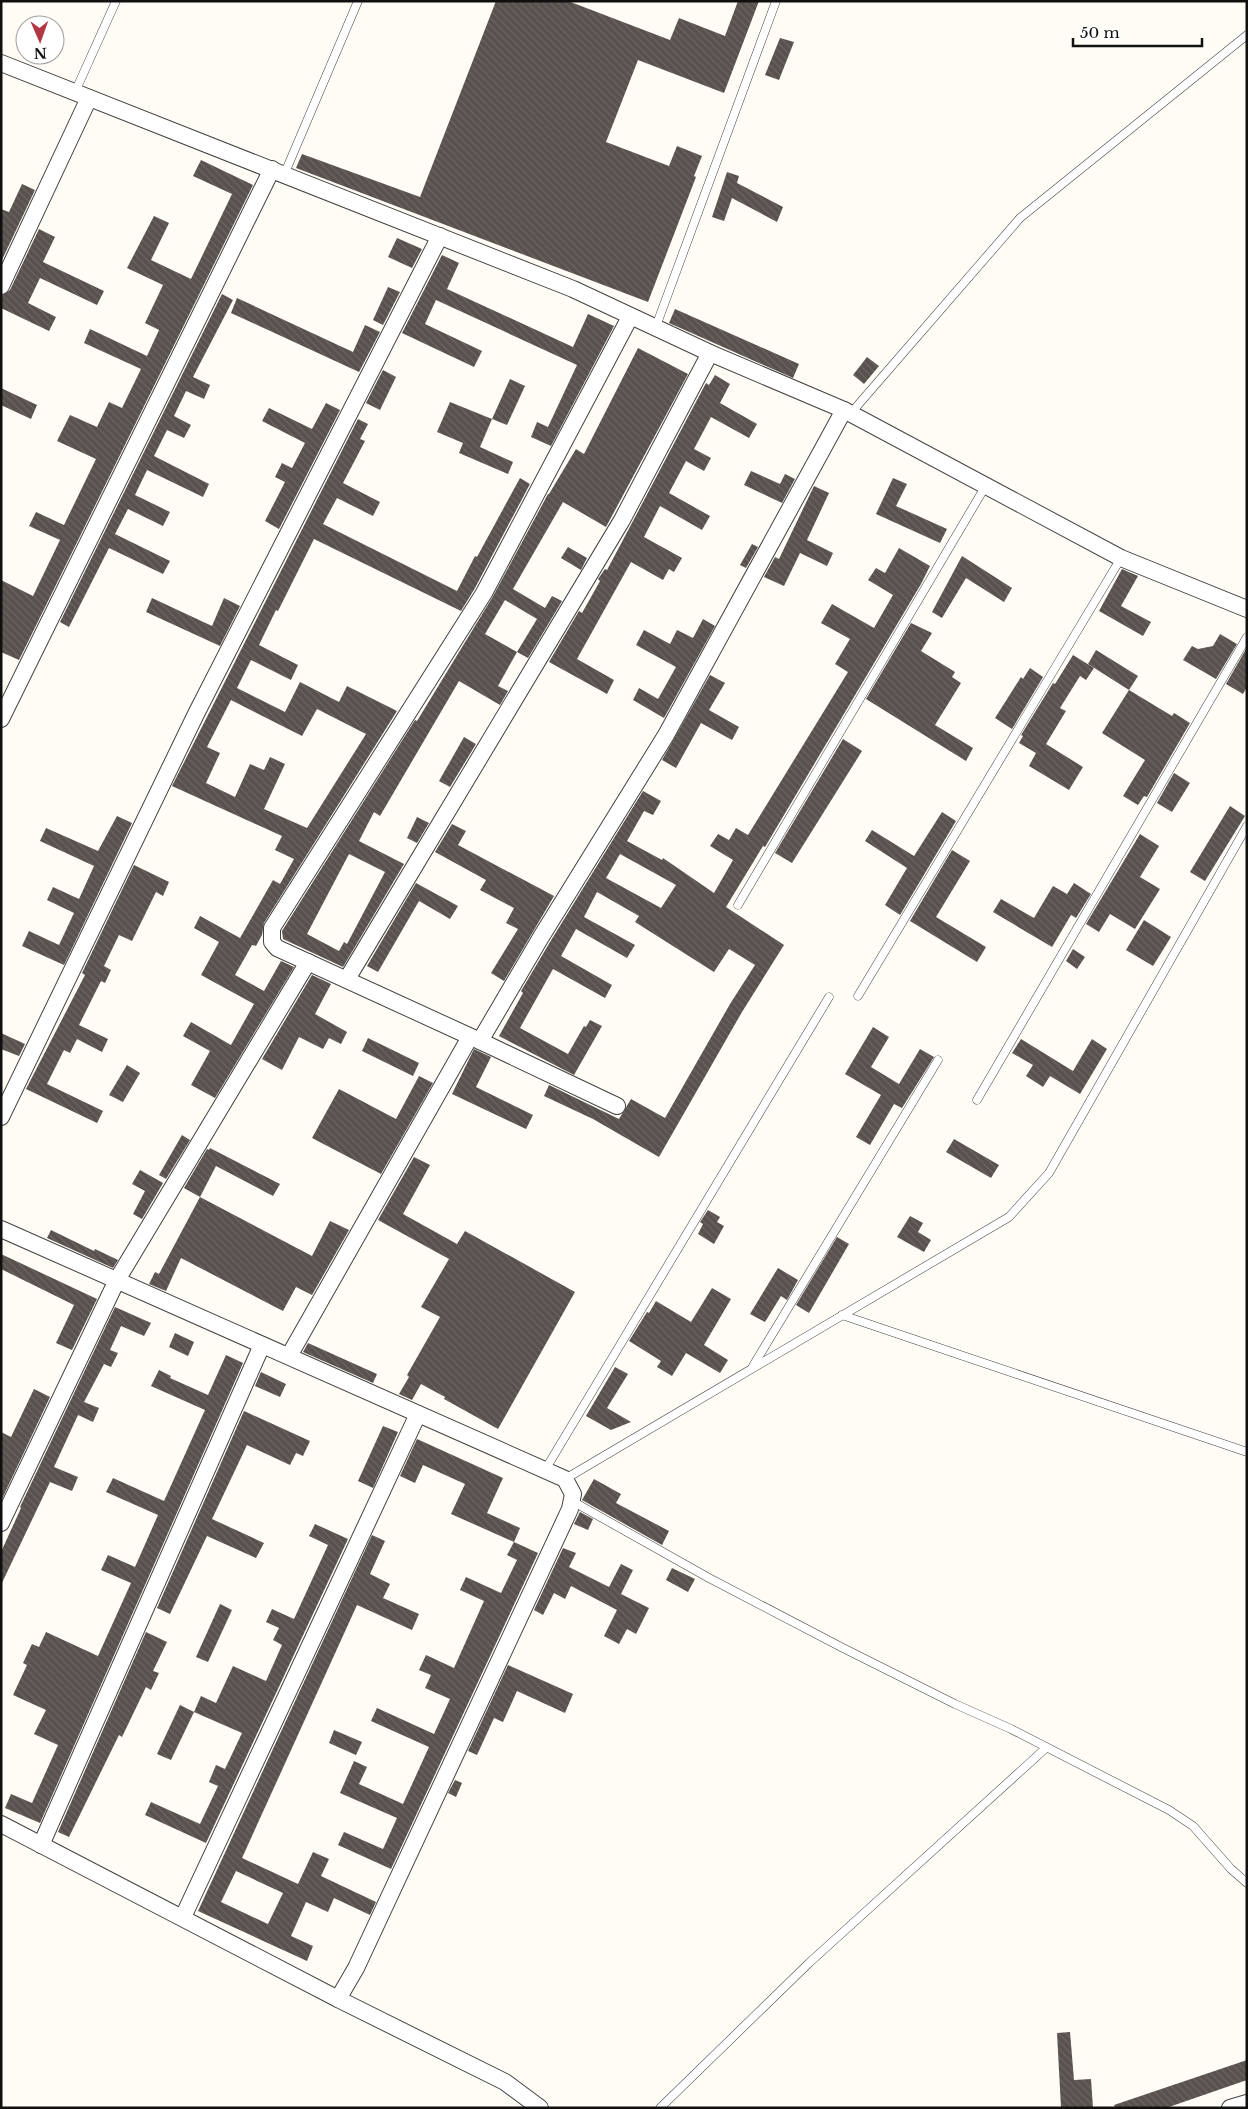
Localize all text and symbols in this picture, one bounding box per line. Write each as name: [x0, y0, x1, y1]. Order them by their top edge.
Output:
north arrow: [15, 15, 65, 65]
scale bar: [1073, 15, 1202, 47]
text: 50 m: [1080, 23, 1120, 42]
text: N: [34, 44, 47, 62]

